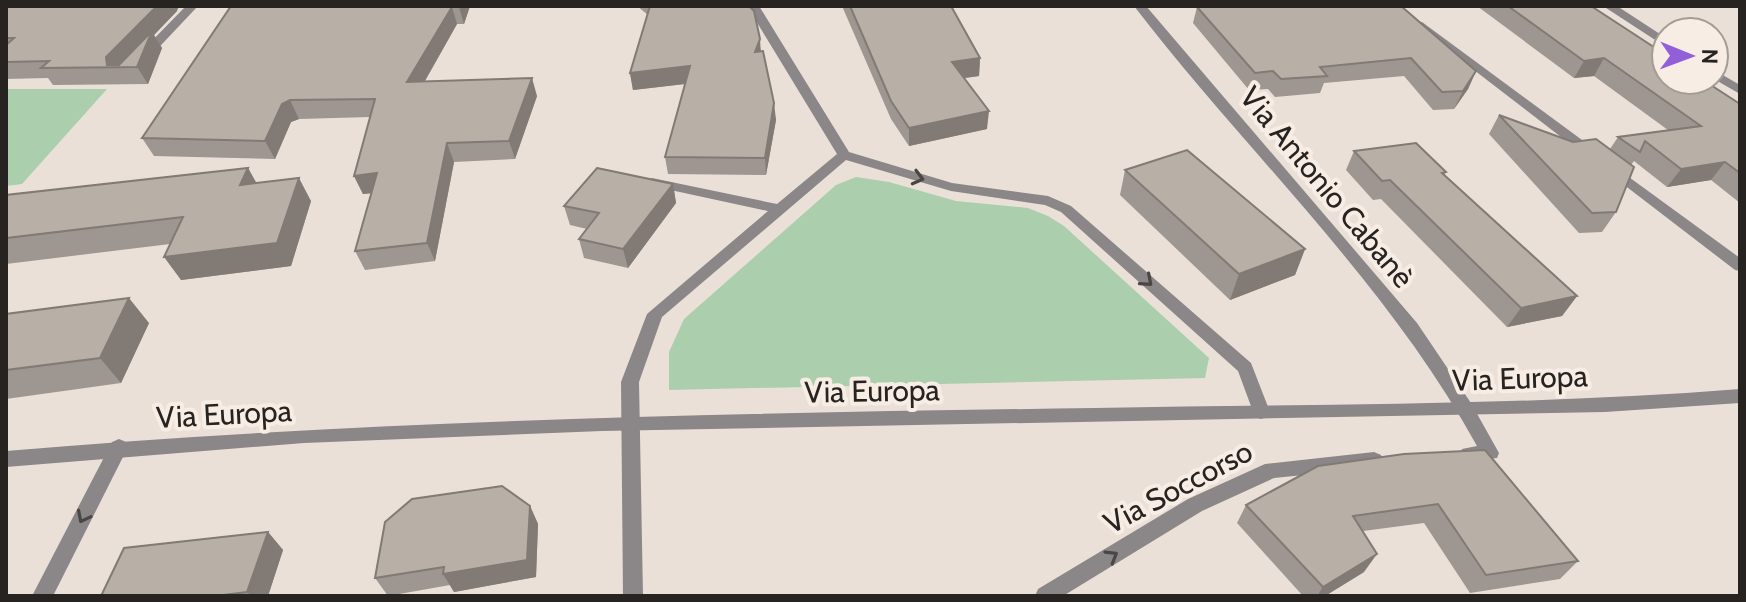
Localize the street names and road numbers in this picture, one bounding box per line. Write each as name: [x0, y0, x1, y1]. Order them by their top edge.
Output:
street label: Via Antonio Cabanè: [1232, 79, 1422, 295]
street label: Via Europa: [1452, 357, 1589, 399]
street label: Via Europa: [804, 371, 941, 411]
street label: Via Europa: [155, 392, 293, 436]
street label: Via Soccorso: [1097, 432, 1259, 542]

